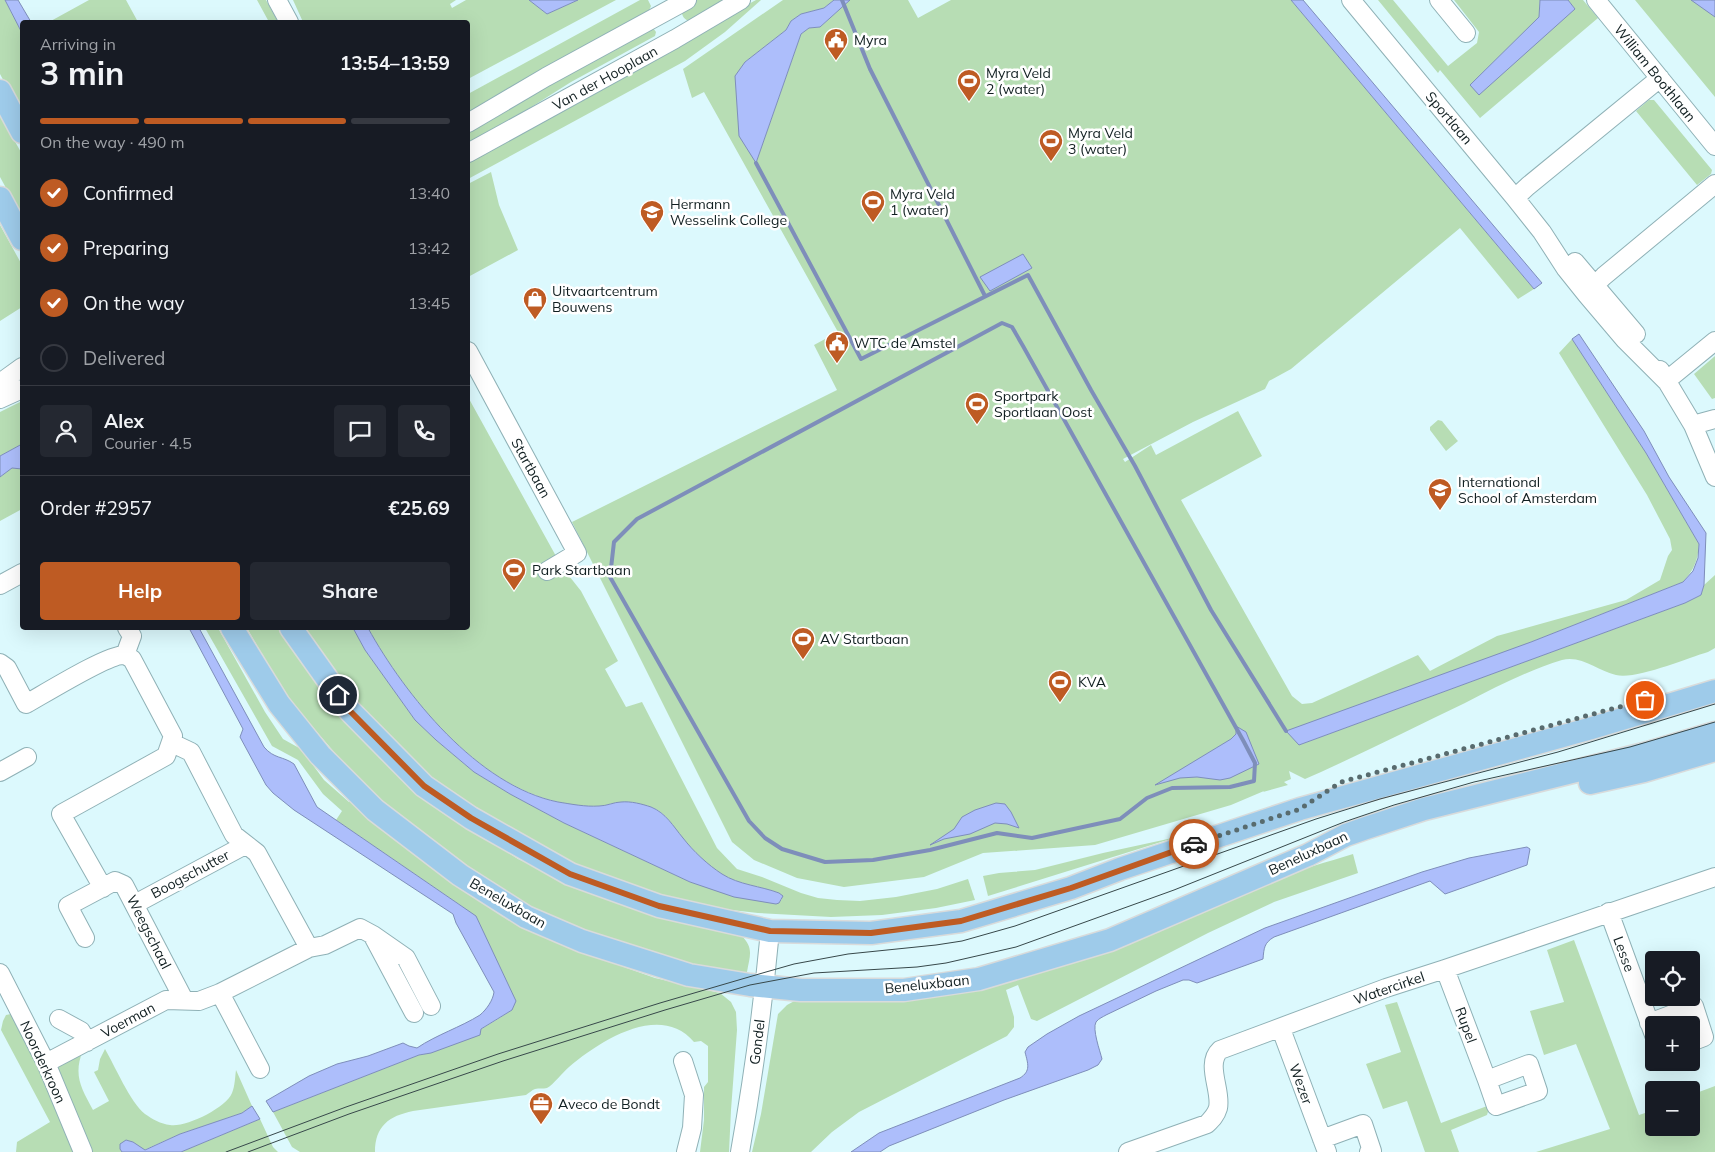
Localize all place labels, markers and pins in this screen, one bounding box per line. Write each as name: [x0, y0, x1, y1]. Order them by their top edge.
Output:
public building icon: Myra: [823, 27, 849, 61]
place label: Myra: [854, 31, 887, 49]
place label: Myra Veld 2 (water): [986, 64, 1051, 98]
sports icon: Myra Veld 2 (water): [956, 68, 982, 102]
place label: Myra Veld 3 (water): [1068, 124, 1133, 158]
sports icon: Myra Veld 3 (water): [1038, 128, 1064, 162]
place label: Myra Veld 1 (water): [890, 185, 955, 219]
sports icon: Myra Veld 1 (water): [860, 189, 886, 223]
place label: Hermann Wesselink College: [670, 195, 787, 229]
school or university icon: Hermann Wesselink College: [639, 199, 665, 233]
place label: Uitvaartcentrum Bouwens: [552, 282, 658, 316]
shop icon: Uitvaartcentrum Bouwens: [522, 286, 548, 320]
public building icon: WTC de Amstel: [824, 330, 850, 364]
place label: WTC de Amstel: [854, 334, 956, 352]
place label: Sportpark Sportlaan Oost: [994, 387, 1092, 421]
sports icon: Sportpark Sportlaan Oost: [964, 391, 990, 425]
place label: International School of Amsterdam: [1458, 473, 1597, 507]
school or university icon: International School of Amsterdam: [1427, 477, 1453, 511]
sports icon: Park Startbaan: [501, 557, 527, 591]
place label: Park Startbaan: [532, 561, 631, 579]
sports icon: AV Startbaan: [790, 626, 816, 660]
place label: AV Startbaan: [820, 630, 909, 648]
sports icon: KVA: [1047, 669, 1073, 703]
place label: KVA: [1078, 673, 1107, 691]
pin: [317, 674, 359, 716]
pin: [1624, 679, 1666, 721]
office icon: Aveco de Bondt: [528, 1091, 554, 1125]
place label: Aveco de Bondt: [558, 1095, 660, 1113]

